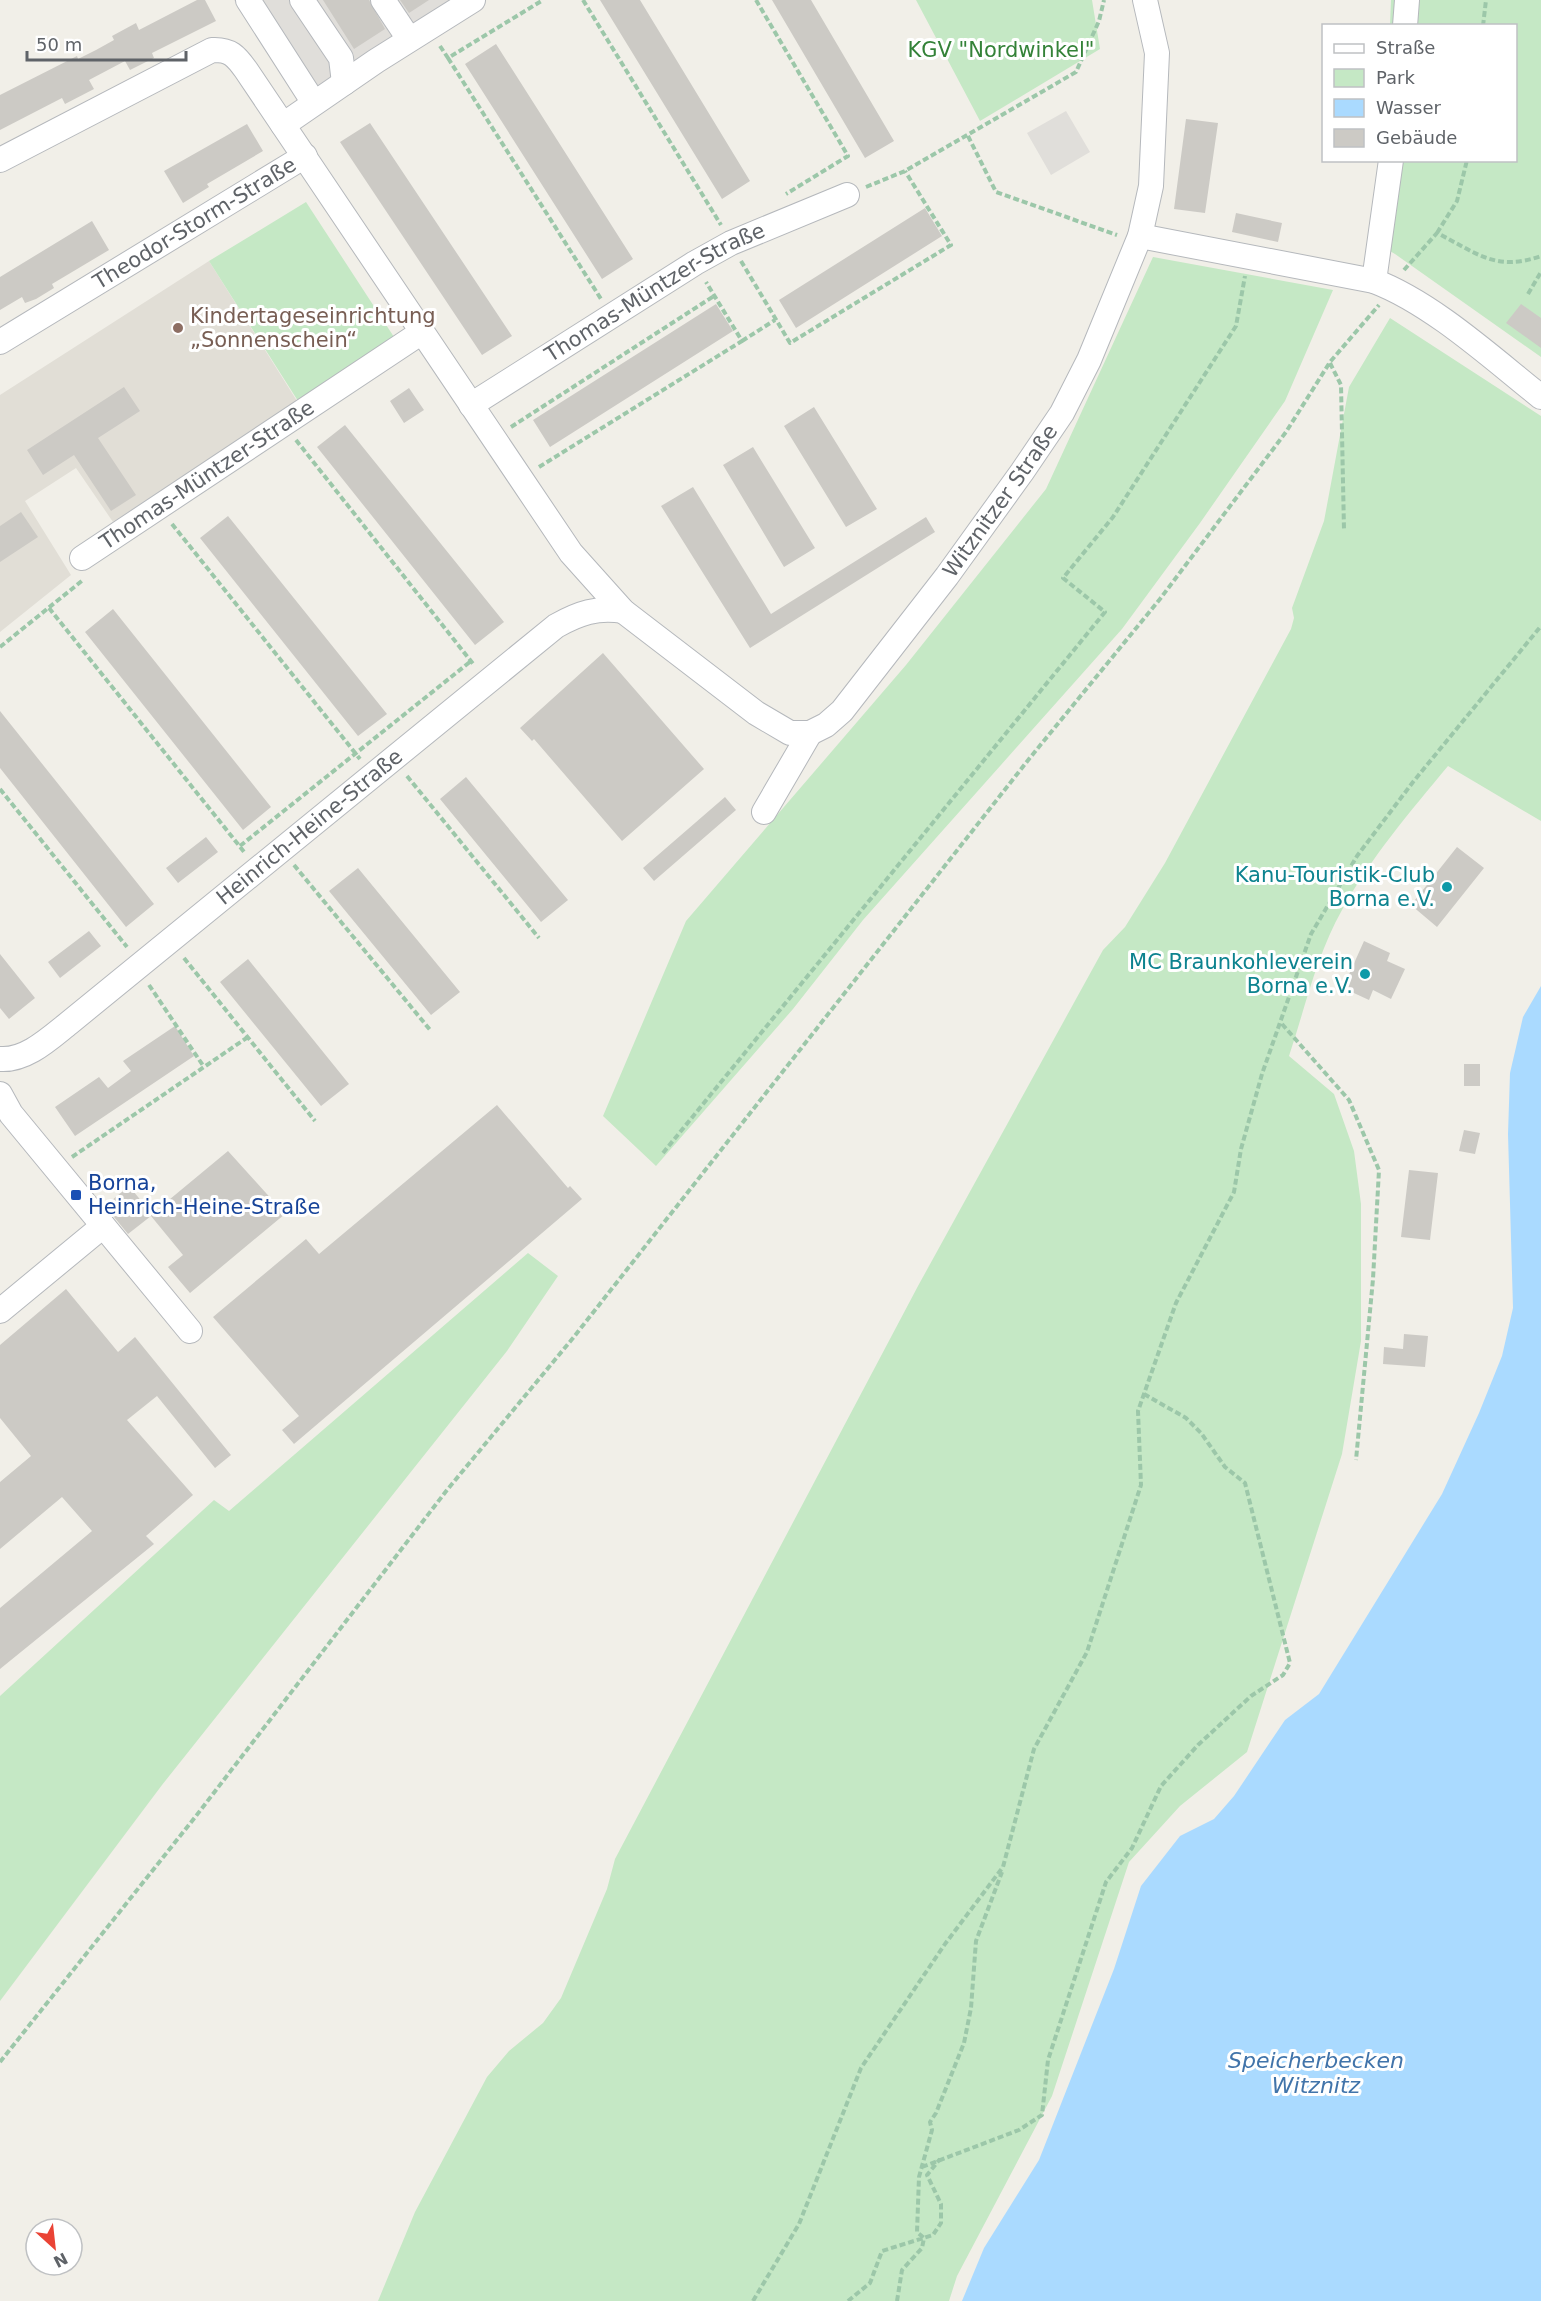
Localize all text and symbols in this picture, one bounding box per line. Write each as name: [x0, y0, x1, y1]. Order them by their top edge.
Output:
scale bar: [27, 24, 186, 62]
legend: [1322, 24, 1517, 162]
text: 50 m: [36, 34, 82, 55]
text: Straße: [1376, 37, 1435, 58]
park label: KGV "Nordwinkel": [907, 38, 1095, 62]
text: Park: [1376, 67, 1415, 88]
text: Wasser: [1376, 97, 1442, 118]
text: Gebäude: [1376, 127, 1457, 148]
street label: Theodor-Storm-Straße: [88, 152, 300, 295]
street label: Thomas-Müntzer-Straße: [540, 218, 768, 367]
place label: Kindertageseinrichtung „Sonnenschein“: [190, 304, 436, 352]
marker: Kindertageseinrichtung „Sonnenschein“: [171, 321, 185, 335]
street label: Thomas-Müntzer-Straße: [95, 395, 318, 555]
street label: Witznitzer Straße: [938, 420, 1062, 582]
street label: Heinrich-Heine-Straße: [212, 744, 407, 910]
place label: Kanu-Touristik-Club Borna e.V.: [1235, 863, 1435, 911]
marker: Kanu-Touristik-Club Borna e.V.: [1440, 880, 1454, 894]
place label: MC Braunkohleverein Borna e.V.: [1129, 950, 1353, 998]
marker: MC Braunkohleverein Borna e.V.: [1358, 967, 1372, 981]
place label: Borna, Heinrich-Heine-Straße: [88, 1171, 320, 1219]
marker: Borna, Heinrich-Heine-Straße: [69, 1188, 83, 1202]
water label: Speicherbecken Witznitz: [1228, 2048, 1404, 2098]
north arrow: [24, 2217, 84, 2277]
text: N: [50, 2248, 71, 2271]

